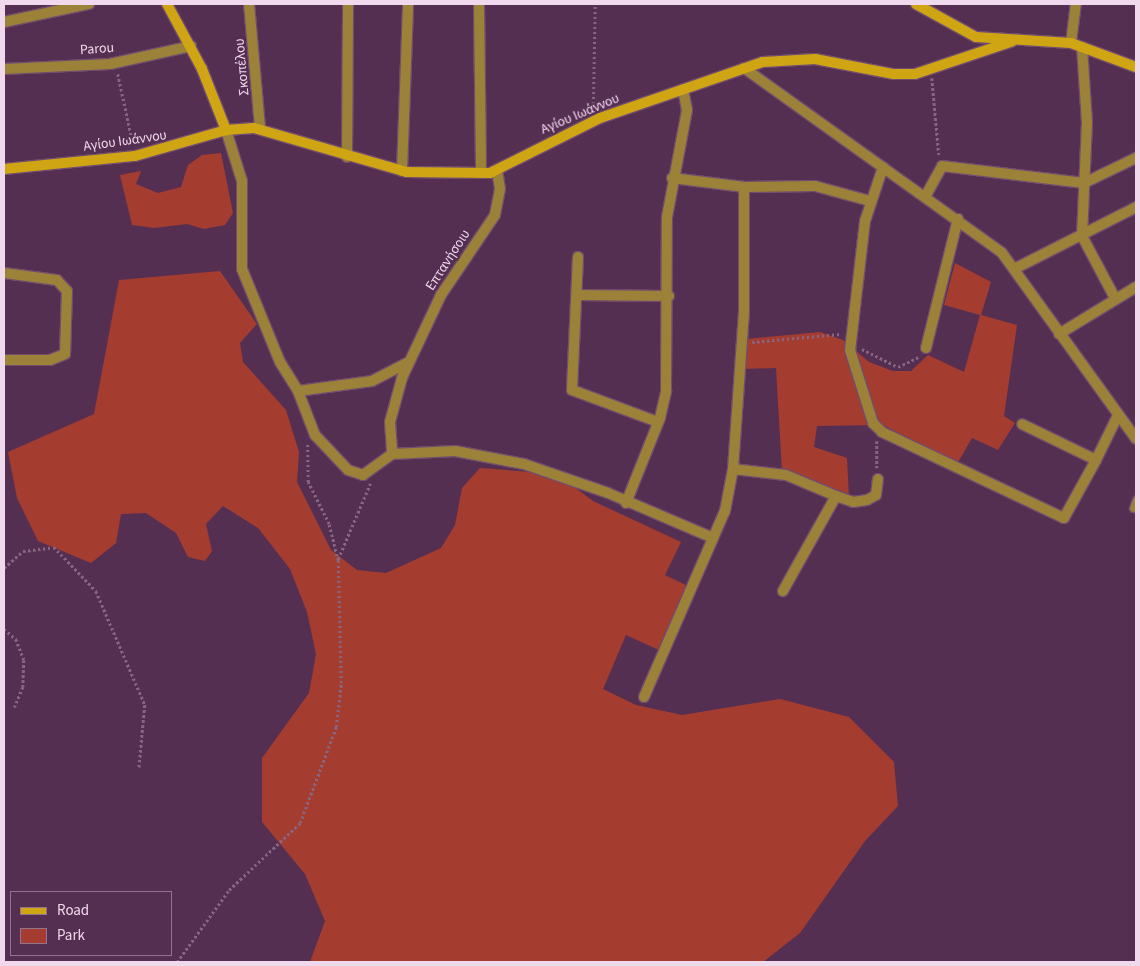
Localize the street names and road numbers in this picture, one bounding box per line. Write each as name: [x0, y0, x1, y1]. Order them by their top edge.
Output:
street label: Σκοπέλου: [231, 38, 253, 96]
street label: Parou: [79, 39, 115, 59]
street label: Αγίου Ιωάννου: [538, 90, 622, 138]
street label: Αγίου Ιωάννου: [82, 127, 168, 155]
street label: Επτανήσοιυ: [422, 226, 474, 294]

